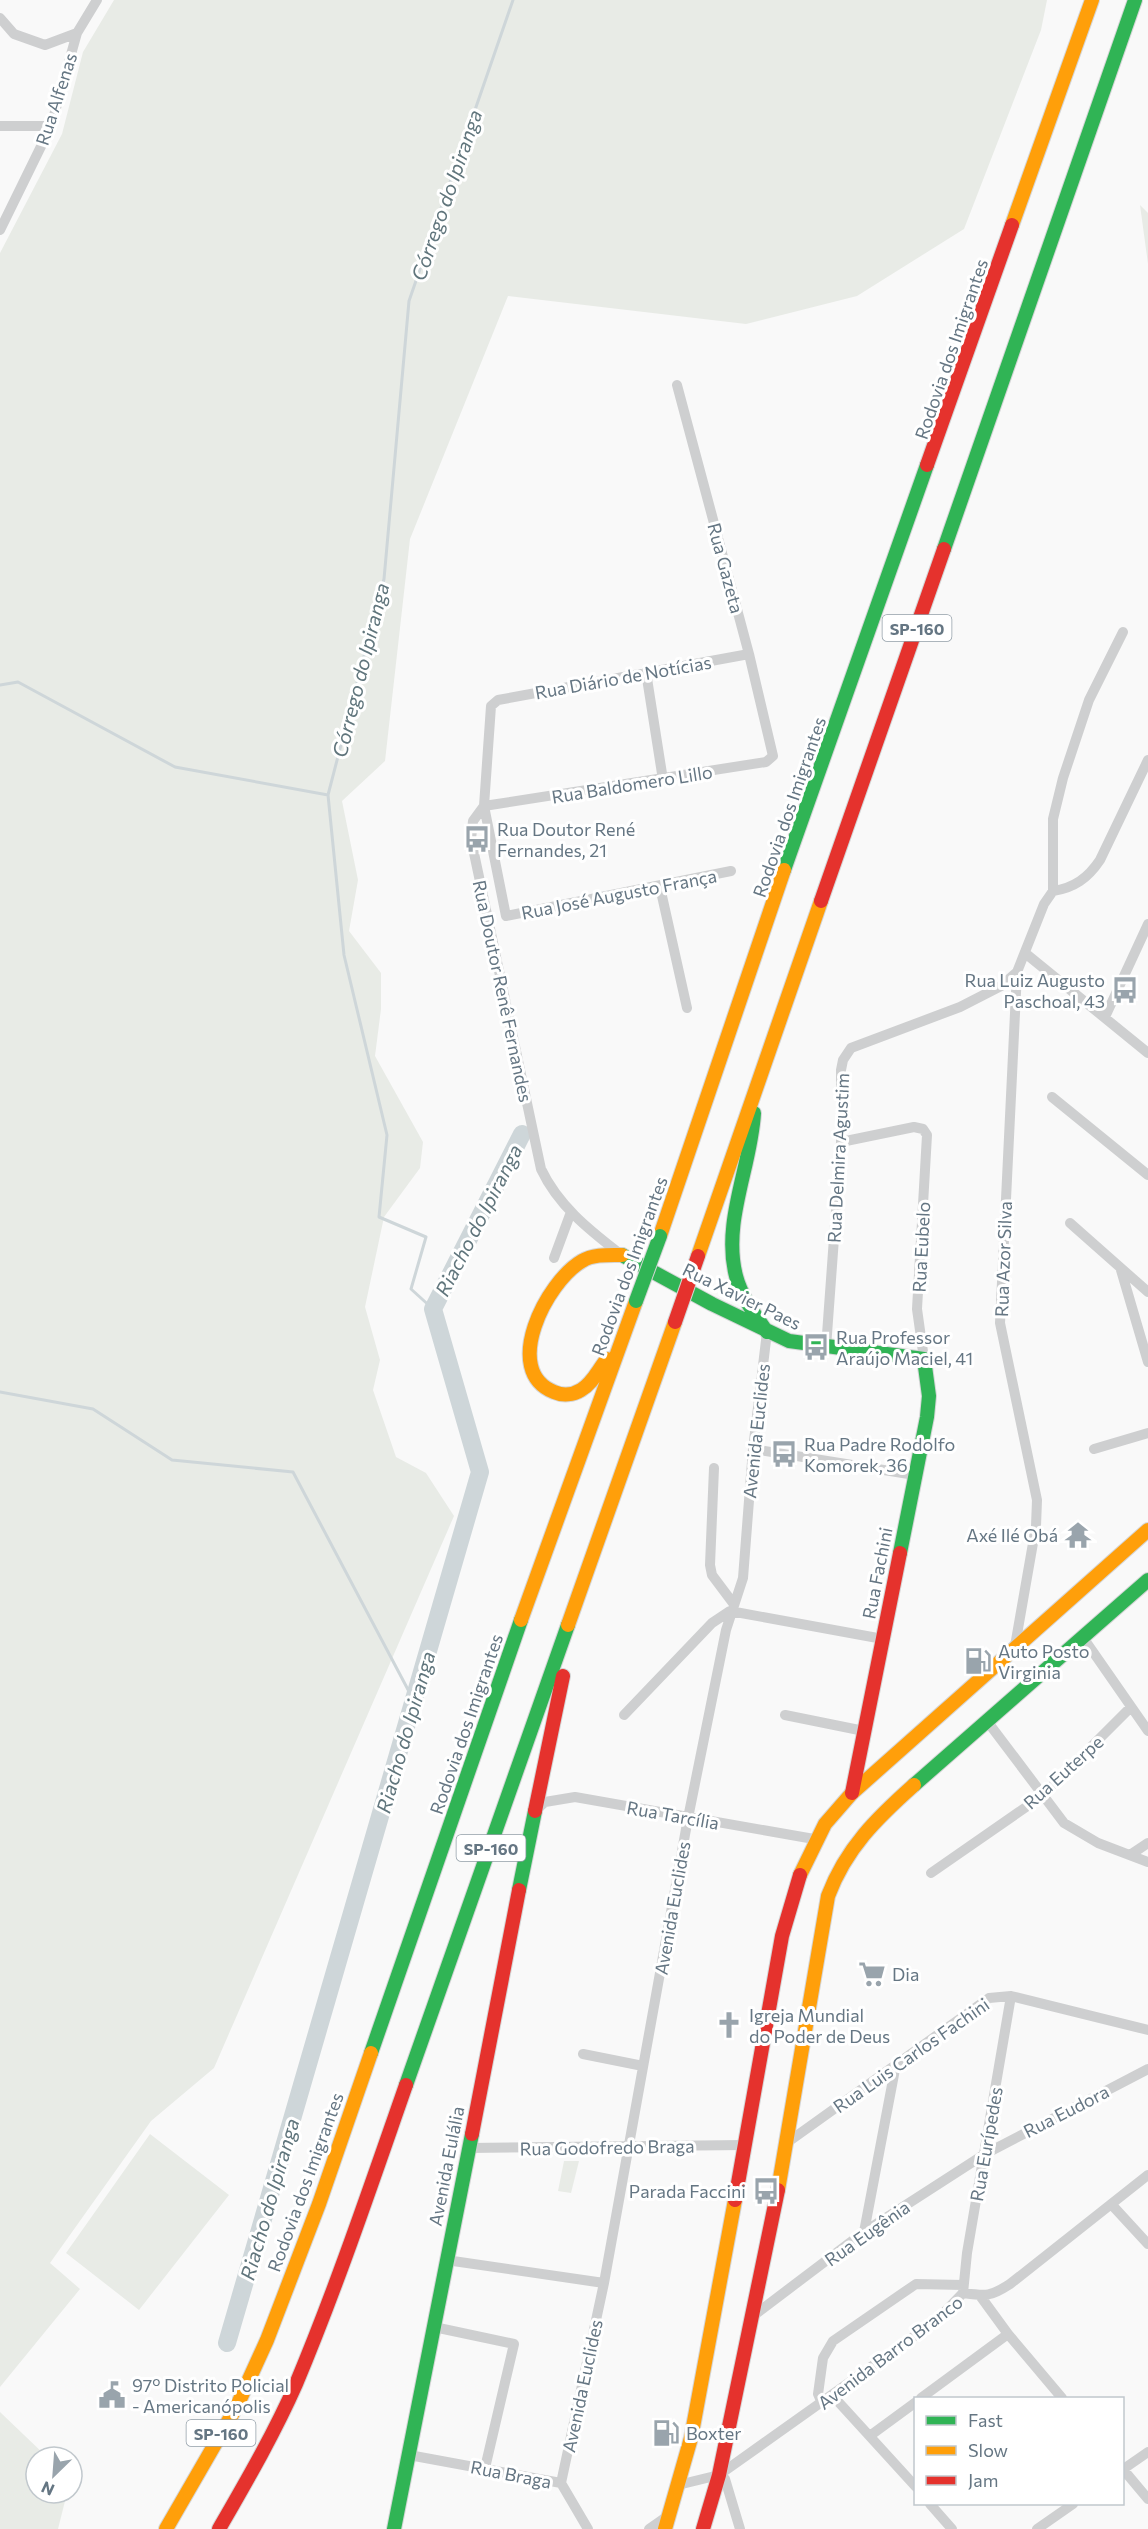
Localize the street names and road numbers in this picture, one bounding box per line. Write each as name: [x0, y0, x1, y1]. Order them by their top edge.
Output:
street label: Rua Alfenas: [31, 50, 81, 148]
street label: Rodovia dos Imigrantes: [910, 256, 992, 442]
street label: Rua Gazeta: [703, 520, 749, 616]
road number: SP-160: [882, 615, 952, 641]
street label: Rua Diário de Notícias: [533, 651, 713, 703]
street label: Rodovia dos Imigrantes: [748, 714, 830, 900]
street label: Rua Baldomero Lillo: [550, 760, 714, 808]
street label: Rua José Augusto França: [519, 864, 719, 924]
street label: Rua Doutor Renê Fernandes: [469, 878, 537, 1104]
street label: Rua Delmira Agustim: [823, 1073, 853, 1243]
street label: Rodovia dos Imigrantes: [586, 1173, 672, 1359]
street label: Rua Eubelo: [908, 1201, 934, 1293]
street label: Rua Azor Silva: [990, 1201, 1016, 1317]
street label: Rua Xavier Paes: [679, 1258, 805, 1334]
street label: Avenida Euclides: [738, 1363, 774, 1499]
street label: Rua Fachini: [857, 1525, 897, 1621]
street label: Rodovia dos Imigrantes: [425, 1631, 507, 1817]
street label: Rua Euterpe: [1019, 1730, 1107, 1814]
street label: Rua Tarcília: [625, 1796, 721, 1834]
road number: SP-160: [456, 1835, 526, 1861]
street label: Avenida Euclides: [649, 1839, 695, 1977]
street label: Rua Luis Carlos Fachini: [829, 1993, 993, 2117]
street label: Rua Eudora: [1019, 2080, 1113, 2142]
street label: Rua Eurípedes: [965, 2085, 1007, 2203]
street label: Rodovia dos Imigrantes: [262, 2089, 348, 2275]
street label: Avenida Eulália: [424, 2104, 468, 2228]
street label: Rua Godofredo Braga: [519, 2134, 695, 2160]
street label: Rua Eugênia: [820, 2196, 914, 2270]
street label: Avenida Barro Branco: [813, 2290, 967, 2414]
street label: Avenida Euclides: [557, 2318, 607, 2454]
road number: SP-160: [186, 2420, 256, 2446]
street label: Rua Braga: [469, 2455, 553, 2493]

